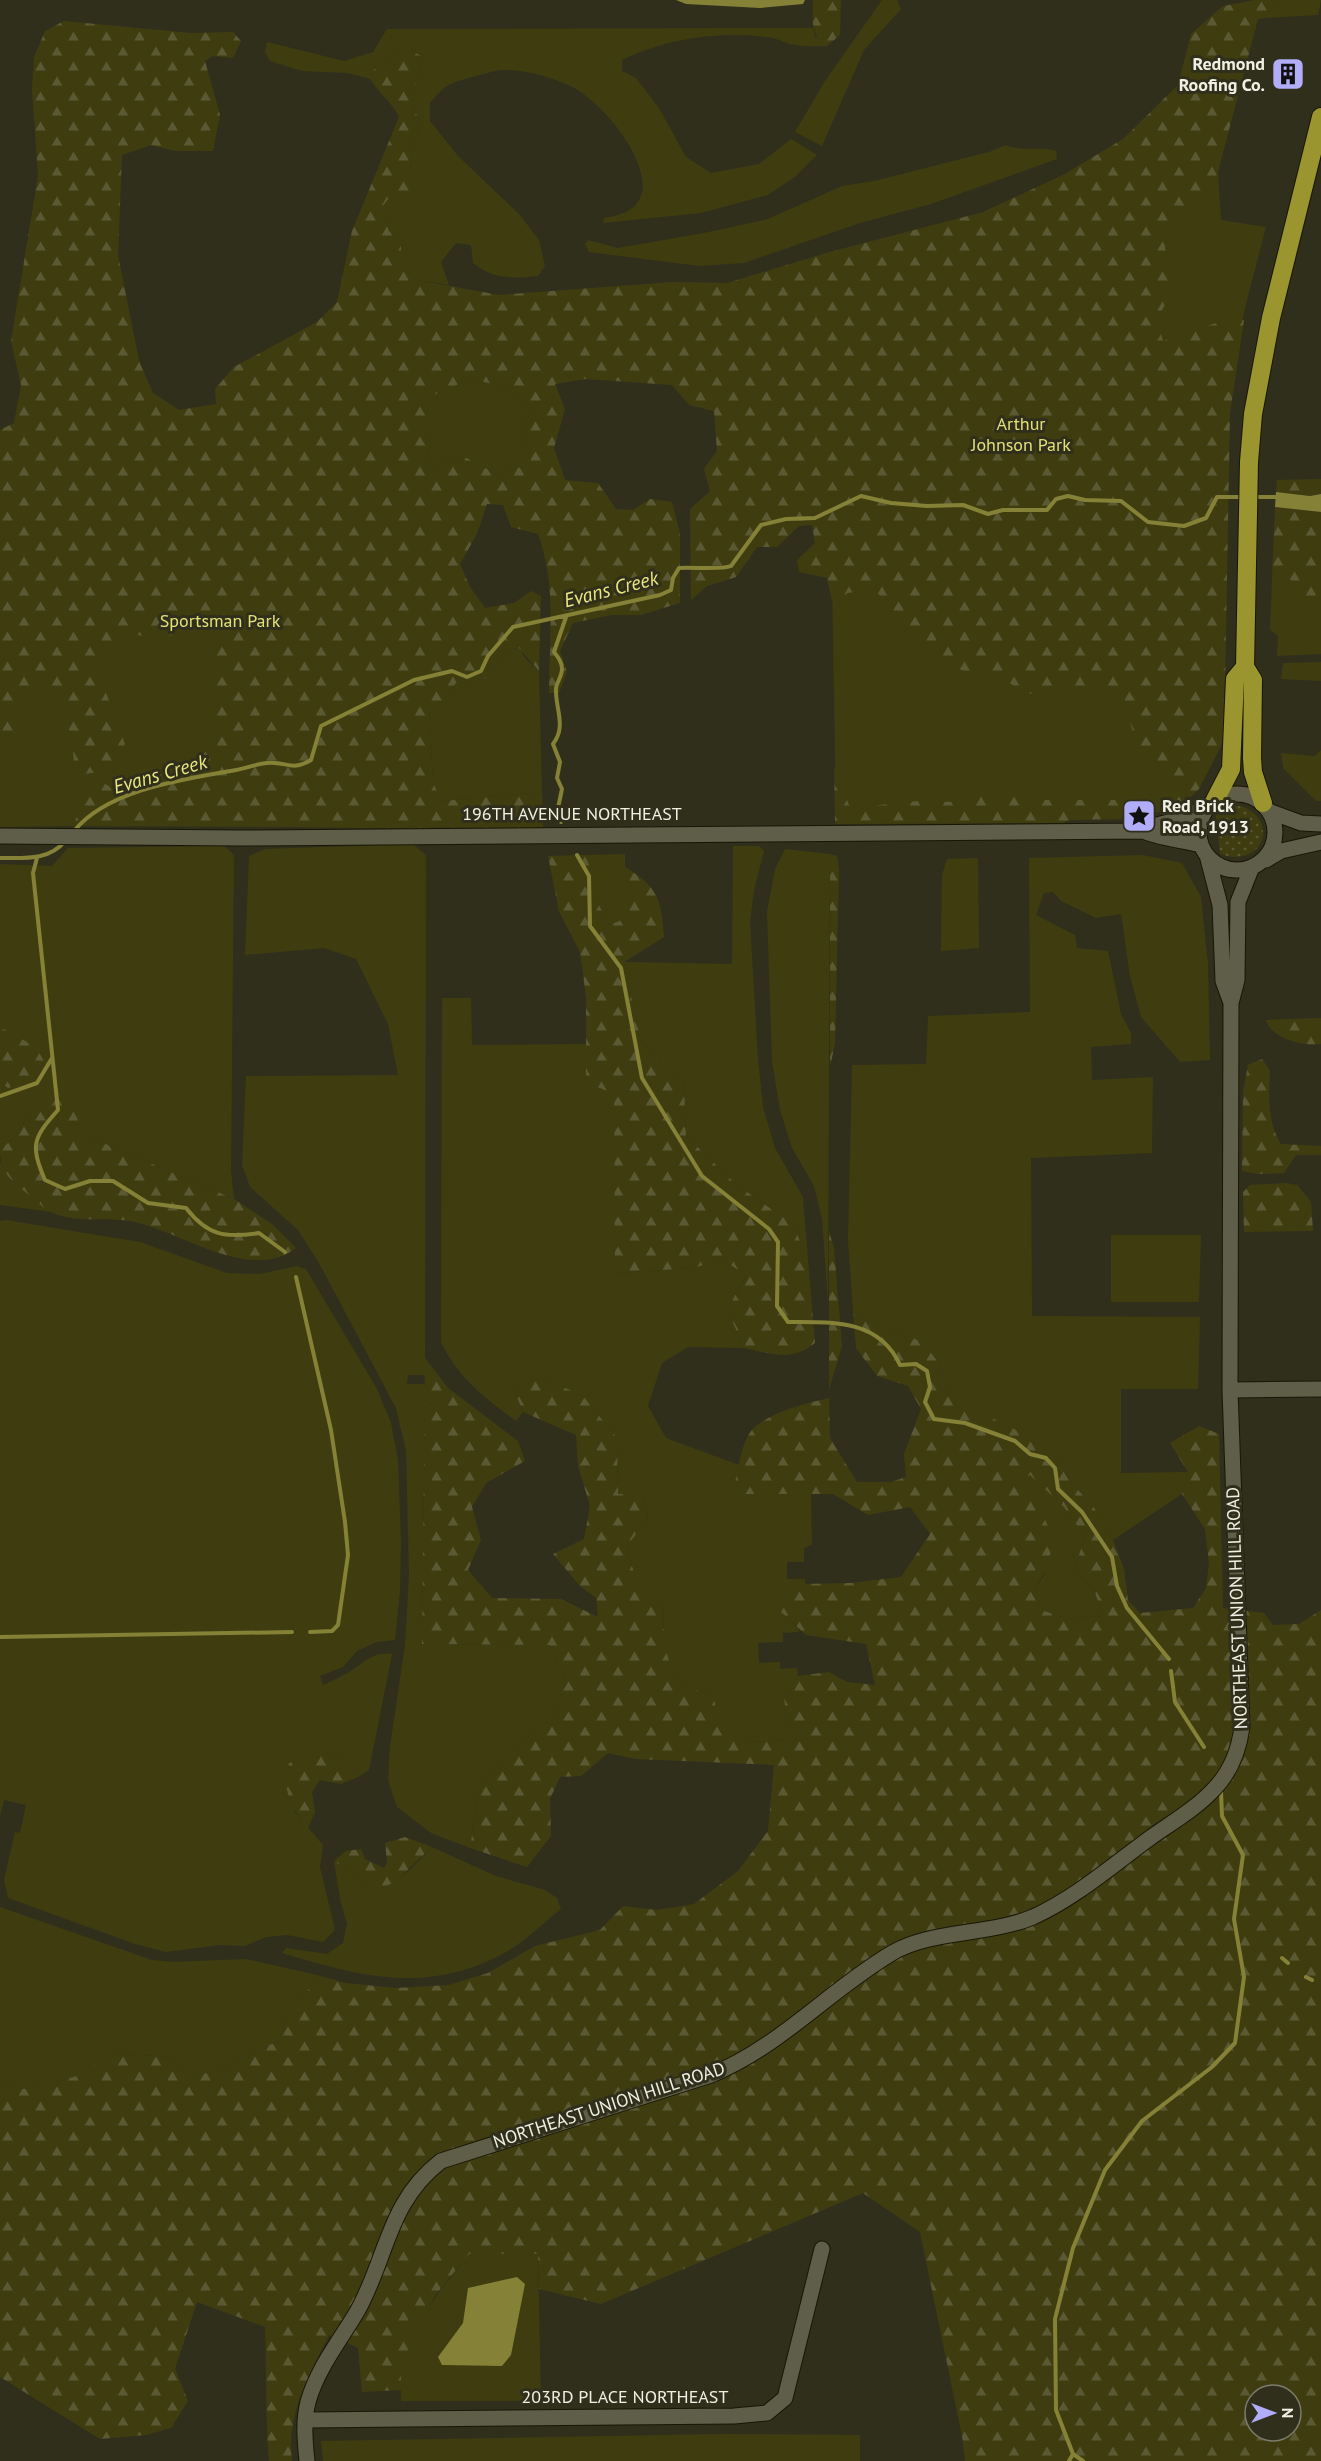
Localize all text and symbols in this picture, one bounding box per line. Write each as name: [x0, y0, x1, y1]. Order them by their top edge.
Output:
place label: Redmond Roofing Co.: [1179, 52, 1265, 96]
building icon: Redmond Roofing Co.: [1270, 56, 1306, 92]
park label: Arthur Johnson Park: [970, 412, 1071, 456]
water label: Evans Creek: [561, 564, 662, 613]
park label: Sportsman Park: [160, 609, 281, 632]
water label: Evans Creek: [110, 748, 211, 800]
place label: Red Brick Road, 1913: [1162, 794, 1249, 838]
place icon: Red Brick Road, 1913: [1121, 798, 1157, 834]
street label: 196TH AVENUE NORTHEAST: [462, 802, 682, 825]
street label: NORTHEAST UNION HILL ROAD: [1221, 1487, 1252, 1730]
street label: NORTHEAST UNION HILL ROAD: [490, 2056, 728, 2153]
north arrow: [1243, 2383, 1303, 2443]
street label: 203RD PLACE NORTHEAST: [522, 2385, 728, 2408]
text: N: [1278, 2408, 1298, 2418]

